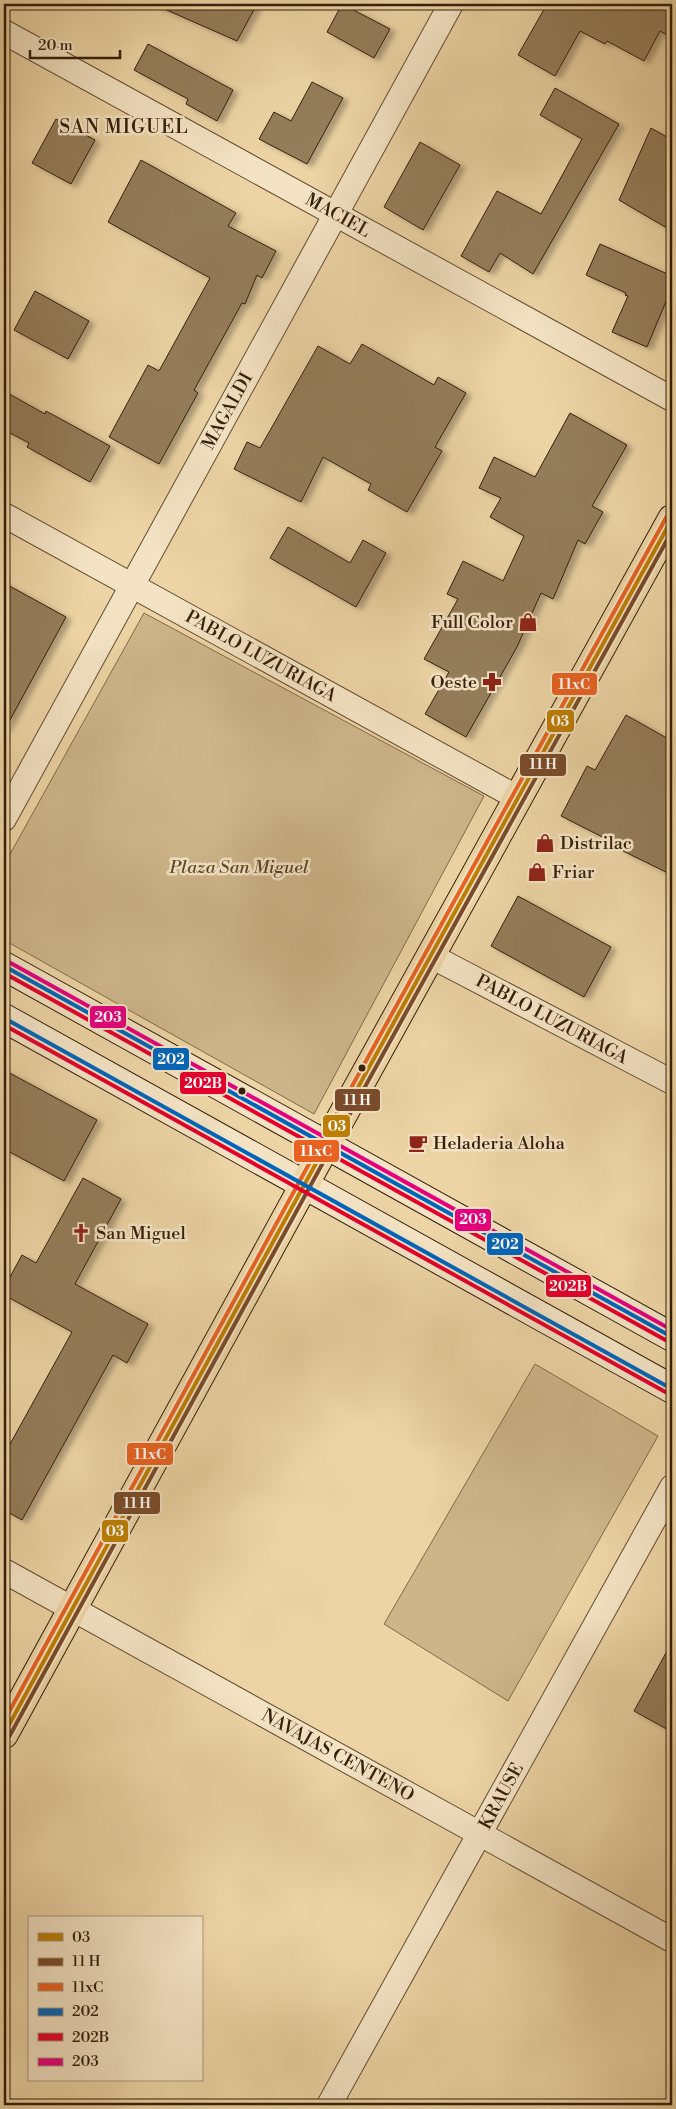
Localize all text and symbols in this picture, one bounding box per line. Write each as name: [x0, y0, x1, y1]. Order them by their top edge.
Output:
scale bar: [30, 28, 120, 60]
text: 20 m: [38, 36, 73, 55]
district label: SAN MIGUEL: [59, 115, 189, 139]
street label: MACIEL: [301, 188, 374, 243]
street label: MAGALDI: [197, 368, 258, 454]
street label: PABLO LUZURIAGA: [181, 605, 341, 708]
place label: Full Color: [431, 611, 513, 634]
shop icon: Full Color: [517, 611, 539, 633]
place label: Oeste: [430, 671, 477, 694]
pharmacy icon: Oeste: [481, 671, 503, 693]
line badge: 11xC: [551, 672, 598, 696]
text: 11xC: [558, 676, 590, 694]
line badge: 03: [546, 709, 575, 733]
text: 03: [551, 713, 569, 731]
line badge: 11 H: [519, 753, 567, 777]
text: 11 H: [529, 756, 557, 774]
shop icon: Distrilac: [534, 832, 556, 854]
place label: Distrilac: [560, 832, 632, 855]
park label: Plaza San Miguel: [169, 856, 309, 879]
shop icon: Friar: [526, 861, 548, 883]
place label: Friar: [552, 861, 595, 884]
street label: PABLO LUZURIAGA: [472, 970, 633, 1070]
line badge: 203: [89, 1005, 127, 1029]
text: 203: [94, 1009, 122, 1027]
line badge: 202: [152, 1047, 190, 1071]
text: 202: [157, 1051, 185, 1069]
unlabelled marker: [357, 1063, 367, 1073]
line badge: 202B: [179, 1071, 227, 1095]
text: 202B: [184, 1075, 222, 1093]
unlabelled marker: [237, 1086, 247, 1096]
line badge: 11 H: [334, 1088, 381, 1112]
text: 11 H: [343, 1092, 371, 1110]
line badge: 03: [322, 1114, 351, 1138]
text: 03: [328, 1118, 346, 1136]
cafe icon: Heladeria Aloha: [407, 1132, 429, 1154]
place label: Heladeria Aloha: [433, 1132, 566, 1155]
line badge: 11xC: [293, 1139, 340, 1163]
text: 11xC: [300, 1143, 332, 1161]
line badge: 203: [454, 1208, 492, 1232]
text: 203: [459, 1211, 487, 1229]
church icon: San Miguel: [70, 1222, 92, 1244]
place label: San Miguel: [96, 1222, 186, 1245]
line badge: 202: [486, 1232, 524, 1256]
text: 202: [491, 1236, 519, 1254]
line badge: 202B: [545, 1274, 592, 1298]
text: 202B: [549, 1278, 587, 1296]
line badge: 11xC: [126, 1442, 174, 1466]
text: 11xC: [134, 1446, 166, 1464]
line badge: 11 H: [113, 1491, 161, 1515]
text: 11 H: [123, 1495, 151, 1513]
line badge: 03: [101, 1519, 129, 1543]
text: 03: [106, 1523, 124, 1541]
street label: NAVAJAS CENTENO: [257, 1704, 418, 1807]
street label: KRAUSE: [474, 1759, 529, 1834]
legend: [28, 1916, 202, 2082]
text: 03: [72, 1928, 90, 1947]
text: 11 H: [72, 1952, 101, 1971]
text: 11xC: [72, 1978, 103, 1997]
text: 202: [72, 2002, 99, 2021]
text: 202B: [72, 2028, 109, 2047]
text: 203: [72, 2052, 99, 2071]

